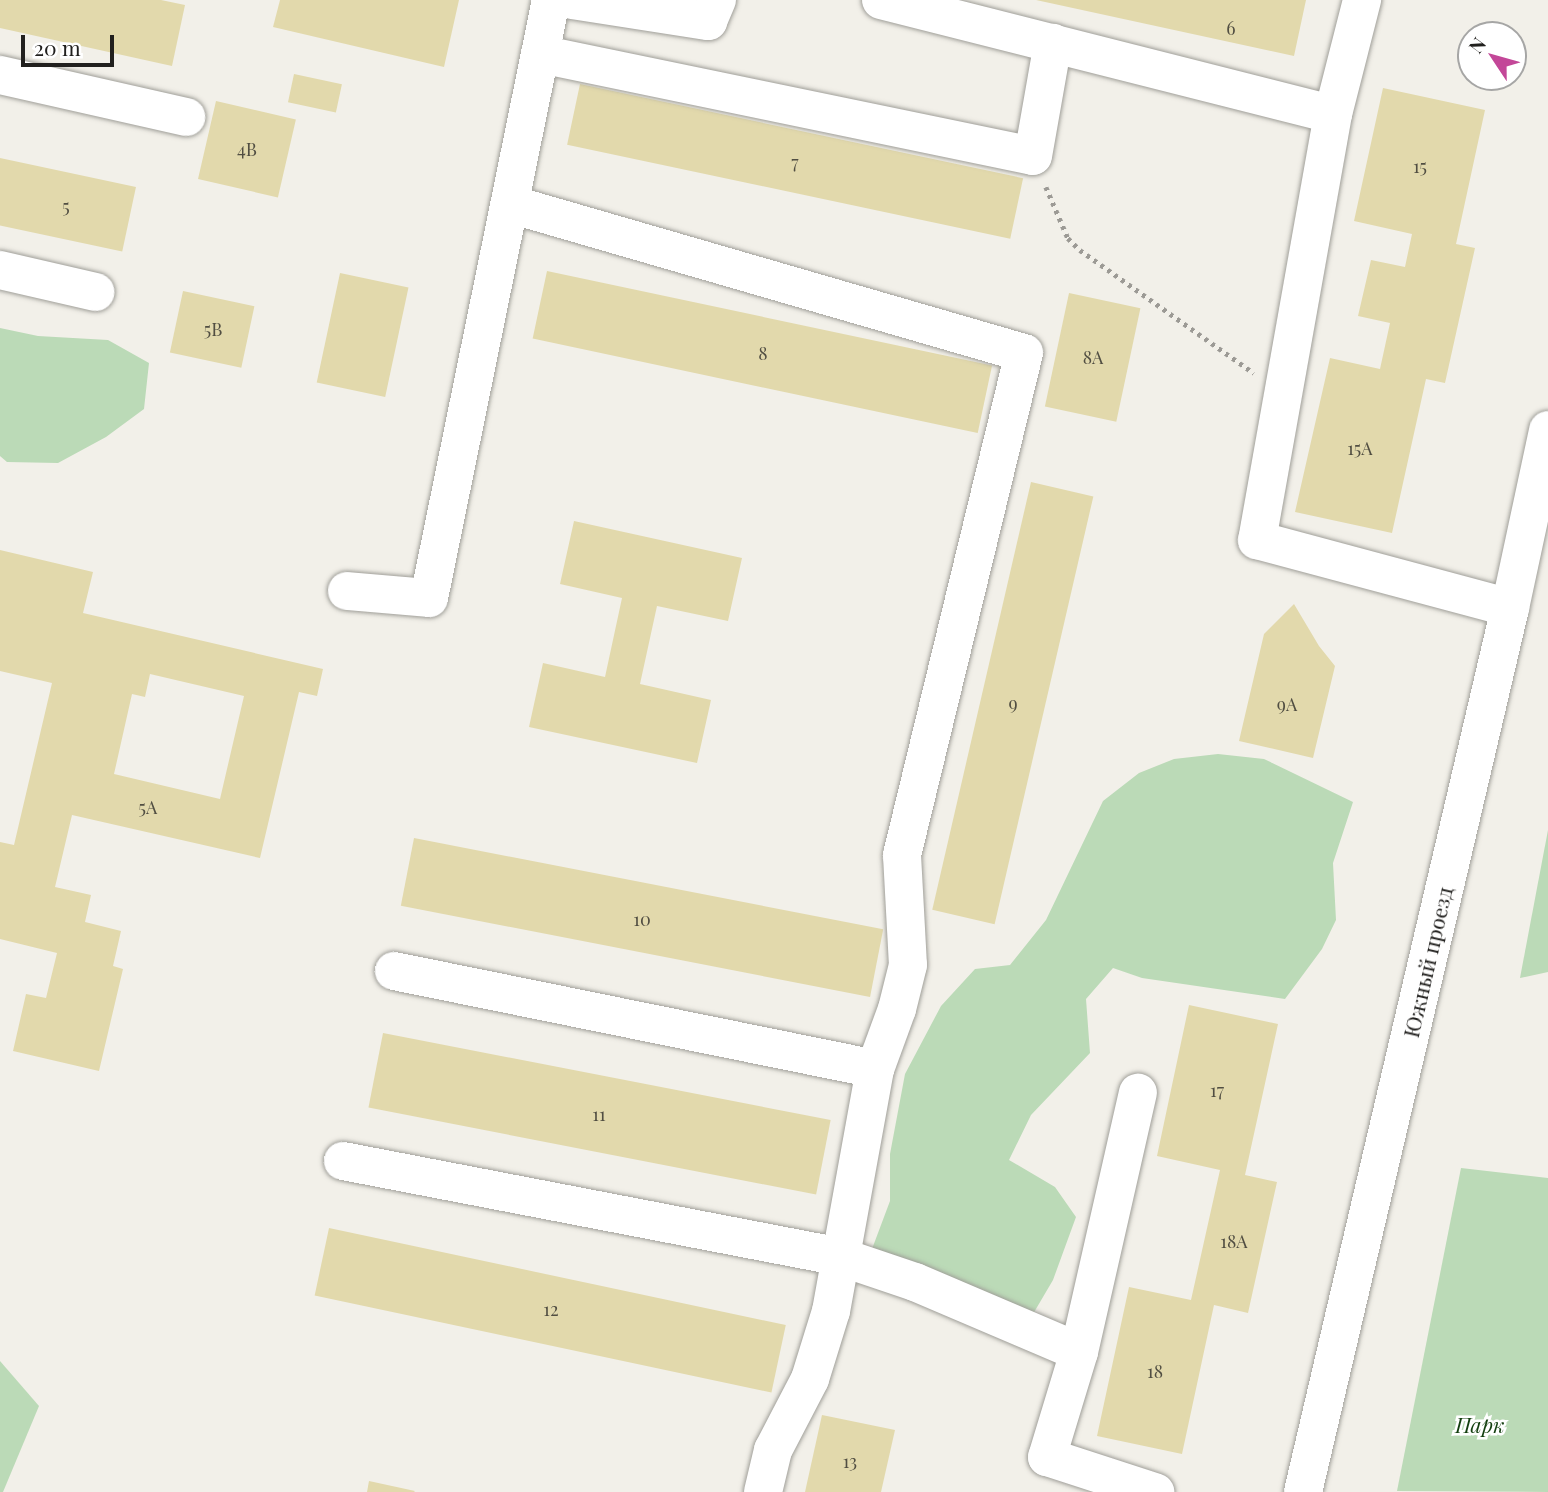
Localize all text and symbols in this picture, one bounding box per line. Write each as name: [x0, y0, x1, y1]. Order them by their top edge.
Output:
house number: 6: [1226, 17, 1236, 39]
scale bar: [24, 21, 117, 65]
north arrow: [1457, 21, 1527, 91]
text: N: [1462, 32, 1491, 58]
text: 20 m: [34, 33, 81, 61]
house number: 4В: [237, 138, 257, 160]
house number: 7: [791, 151, 799, 173]
house number: 15: [1413, 155, 1427, 177]
house number: 5: [62, 195, 70, 217]
house number: 5В: [204, 318, 222, 340]
house number: 8: [758, 342, 768, 364]
house number: 8А: [1083, 346, 1103, 368]
house number: 15А: [1347, 437, 1373, 459]
house number: 9: [1008, 692, 1018, 714]
house number: 9А: [1277, 693, 1297, 715]
house number: 5А: [139, 796, 157, 818]
street label: Южный проезд: [1397, 884, 1457, 1040]
house number: 10: [633, 908, 651, 930]
house number: 17: [1210, 1079, 1224, 1101]
house number: 11: [592, 1103, 606, 1125]
house number: 18А: [1220, 1230, 1248, 1252]
house number: 12: [543, 1298, 559, 1320]
house number: 18: [1147, 1360, 1163, 1382]
park label: Парк: [1455, 1411, 1505, 1437]
house number: 13: [843, 1450, 857, 1472]

